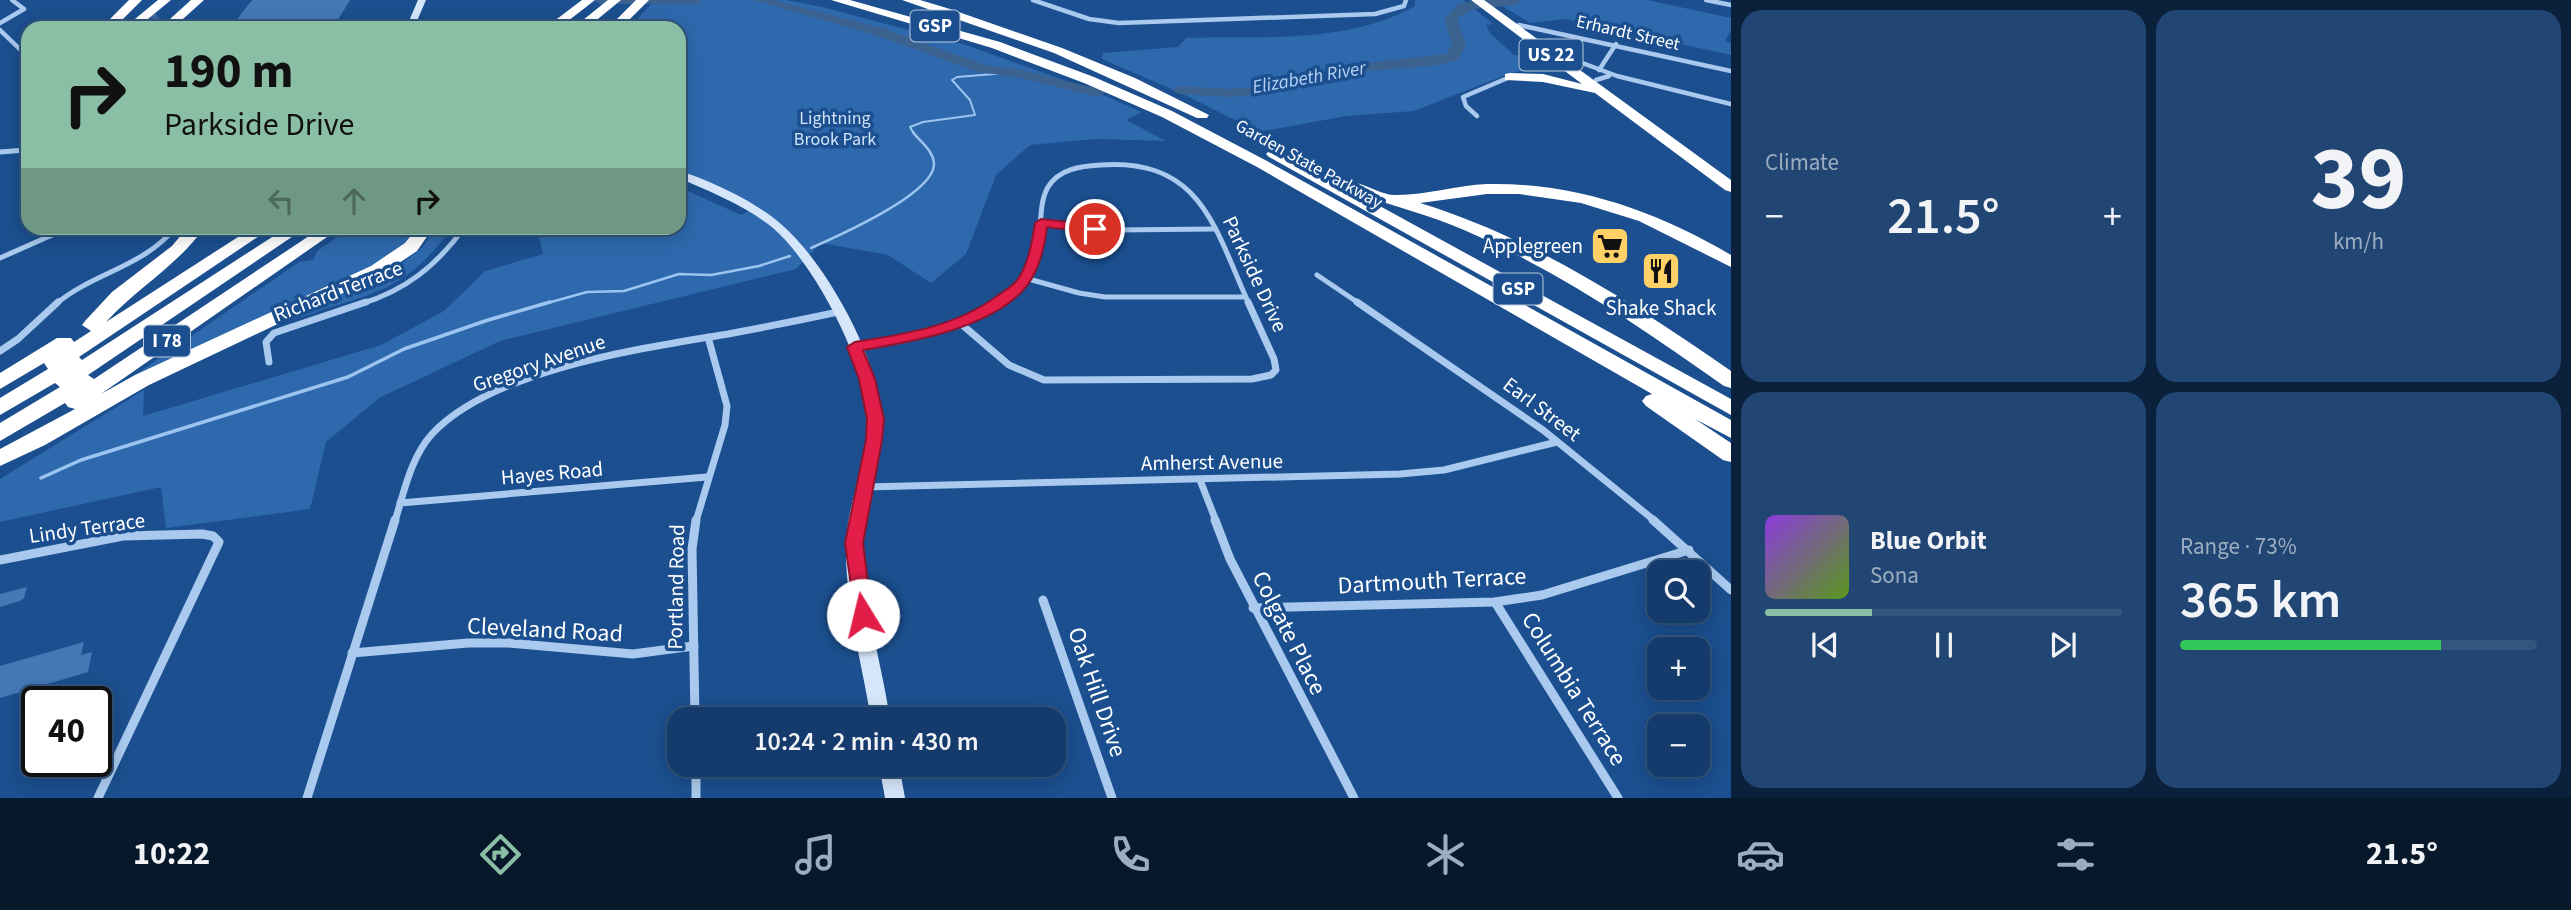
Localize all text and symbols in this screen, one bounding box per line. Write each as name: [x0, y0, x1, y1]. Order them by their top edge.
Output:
street label: Erhardt Street: [1574, 9, 1682, 57]
road number: GSP: [911, 10, 960, 42]
text: 190 m: [164, 37, 293, 107]
road number: US 22: [1520, 40, 1582, 70]
icon: right: [49, 49, 140, 140]
water label: Elizabeth River: [1250, 55, 1369, 101]
text: Parkside Drive: [164, 102, 355, 148]
park label: Lightning Brook Park: [794, 106, 876, 152]
street label: Garden State Parkway: [1231, 113, 1388, 215]
text: 39: [2310, 115, 2407, 244]
text: Climate: [1765, 146, 1839, 179]
text: 21.5°: [1887, 180, 2000, 254]
icon: left: [262, 182, 300, 220]
icon: ahead: [335, 182, 373, 220]
icon: right: [408, 182, 446, 220]
text: −: [1765, 190, 1784, 244]
text: +: [2103, 190, 2122, 244]
pin: [1065, 199, 1125, 259]
icon: arrive: [1076, 210, 1114, 248]
street label: Parkside Drive: [1215, 211, 1295, 337]
supermarket icon: Applegreen: [1589, 225, 1631, 267]
text: km/h: [2333, 225, 2384, 258]
place label: Applegreen: [1483, 231, 1583, 261]
restaurant icon: Shake Shack: [1640, 250, 1682, 292]
street label: Richard Terrace: [269, 253, 407, 329]
road number: GSP: [1494, 274, 1542, 304]
place label: Shake Shack: [1605, 293, 1717, 323]
road number: I 78: [144, 326, 190, 356]
street label: Gregory Avenue: [469, 326, 609, 400]
street label: Earl Street: [1497, 370, 1587, 448]
street label: Amherst Avenue: [1141, 446, 1283, 478]
street label: Hayes Road: [500, 454, 604, 492]
street label: Lindy Terrace: [27, 505, 147, 551]
text: Blue Orbit: [1870, 522, 1987, 559]
street label: Portland Road: [660, 524, 692, 650]
text: Range · 73%: [2180, 530, 2297, 563]
street label: Dartmouth Terrace: [1337, 559, 1527, 603]
text: Sona: [1870, 559, 1919, 592]
map controls: [1647, 560, 1710, 777]
button: search: [1647, 560, 1710, 623]
text: 365 km: [2180, 564, 2341, 638]
street label: Colgate Place: [1243, 565, 1335, 701]
position arrow: [826, 578, 900, 652]
street label: Columbia Terrace: [1513, 605, 1635, 773]
street label: Cleveland Road: [466, 608, 624, 652]
street label: Oak Hill Drive: [1058, 622, 1136, 762]
icon: previous: [1806, 626, 1844, 664]
icon: pause: [1925, 626, 1963, 664]
icon: next: [2044, 626, 2082, 664]
button: +: [1647, 637, 1710, 700]
speed limit sign: 40: [21, 686, 112, 777]
button: −: [1647, 714, 1710, 777]
text: 10:24 · 2 min · 430 m: [754, 723, 979, 760]
icon: directions: [476, 830, 525, 879]
icon: music: [791, 830, 840, 879]
icon: phone: [1106, 830, 1155, 879]
icon: climate: [1421, 830, 1470, 879]
icon: car: [1736, 830, 1785, 879]
icon: filters: [2051, 830, 2100, 879]
text: 10:22: [133, 831, 210, 877]
text: 21.5°: [2366, 831, 2438, 877]

